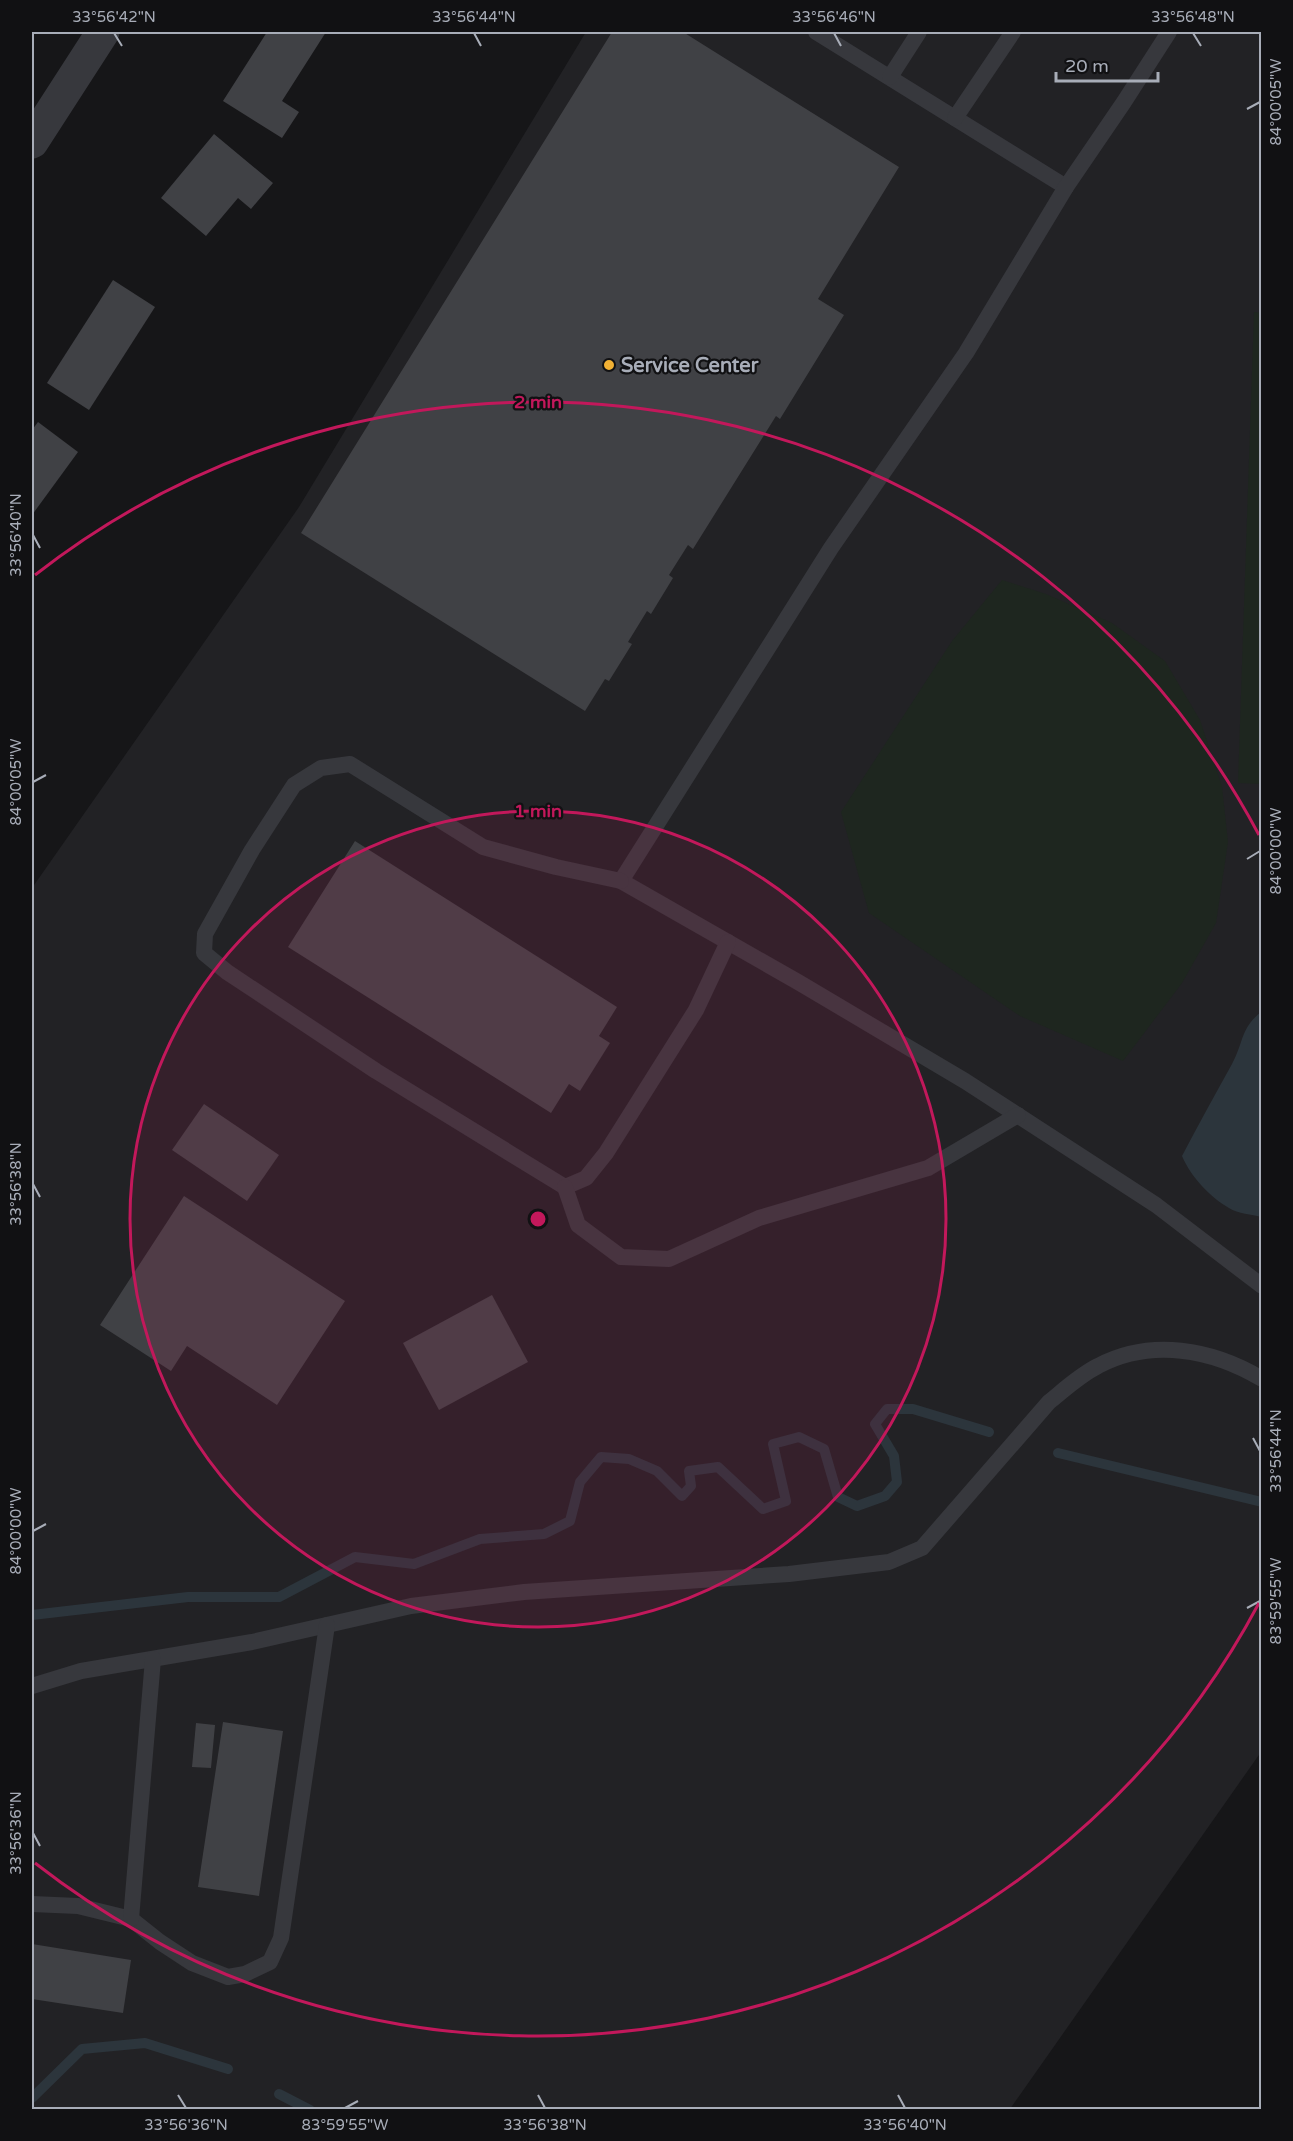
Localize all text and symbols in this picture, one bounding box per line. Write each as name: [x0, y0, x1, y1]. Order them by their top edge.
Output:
text: 33°56'42"N: [72, 8, 156, 26]
text: 33°56'44"N: [432, 8, 516, 26]
text: 33°56'46"N: [792, 8, 876, 26]
text: 33°56'48"N: [1151, 8, 1235, 26]
scale bar: [1056, 45, 1158, 83]
text: 20 m: [1065, 55, 1109, 77]
text: 84°00'05"W: [1267, 59, 1285, 145]
place label: Service Center: [621, 354, 759, 378]
marker: Service Center: [602, 358, 616, 372]
text: 2 min: [514, 391, 562, 413]
text: 33°56'40"N: [7, 493, 25, 577]
text: 84°00'05"W: [7, 739, 25, 825]
text: 1 min: [514, 800, 562, 822]
text: 84°00'00"W: [1267, 808, 1285, 894]
text: 33°56'38"N: [7, 1142, 25, 1226]
centre of rings: [528, 1209, 548, 1229]
text: 33°56'44"N: [1267, 1409, 1285, 1493]
text: 84°00'00"W: [7, 1488, 25, 1574]
text: 83°59'55"W: [1267, 1558, 1285, 1644]
text: 33°56'36"N: [7, 1791, 25, 1875]
text: 33°56'36"N: [144, 2116, 228, 2134]
text: 83°59'55"W: [302, 2116, 388, 2134]
text: 33°56'38"N: [503, 2116, 587, 2134]
text: 33°56'40"N: [863, 2116, 947, 2134]

